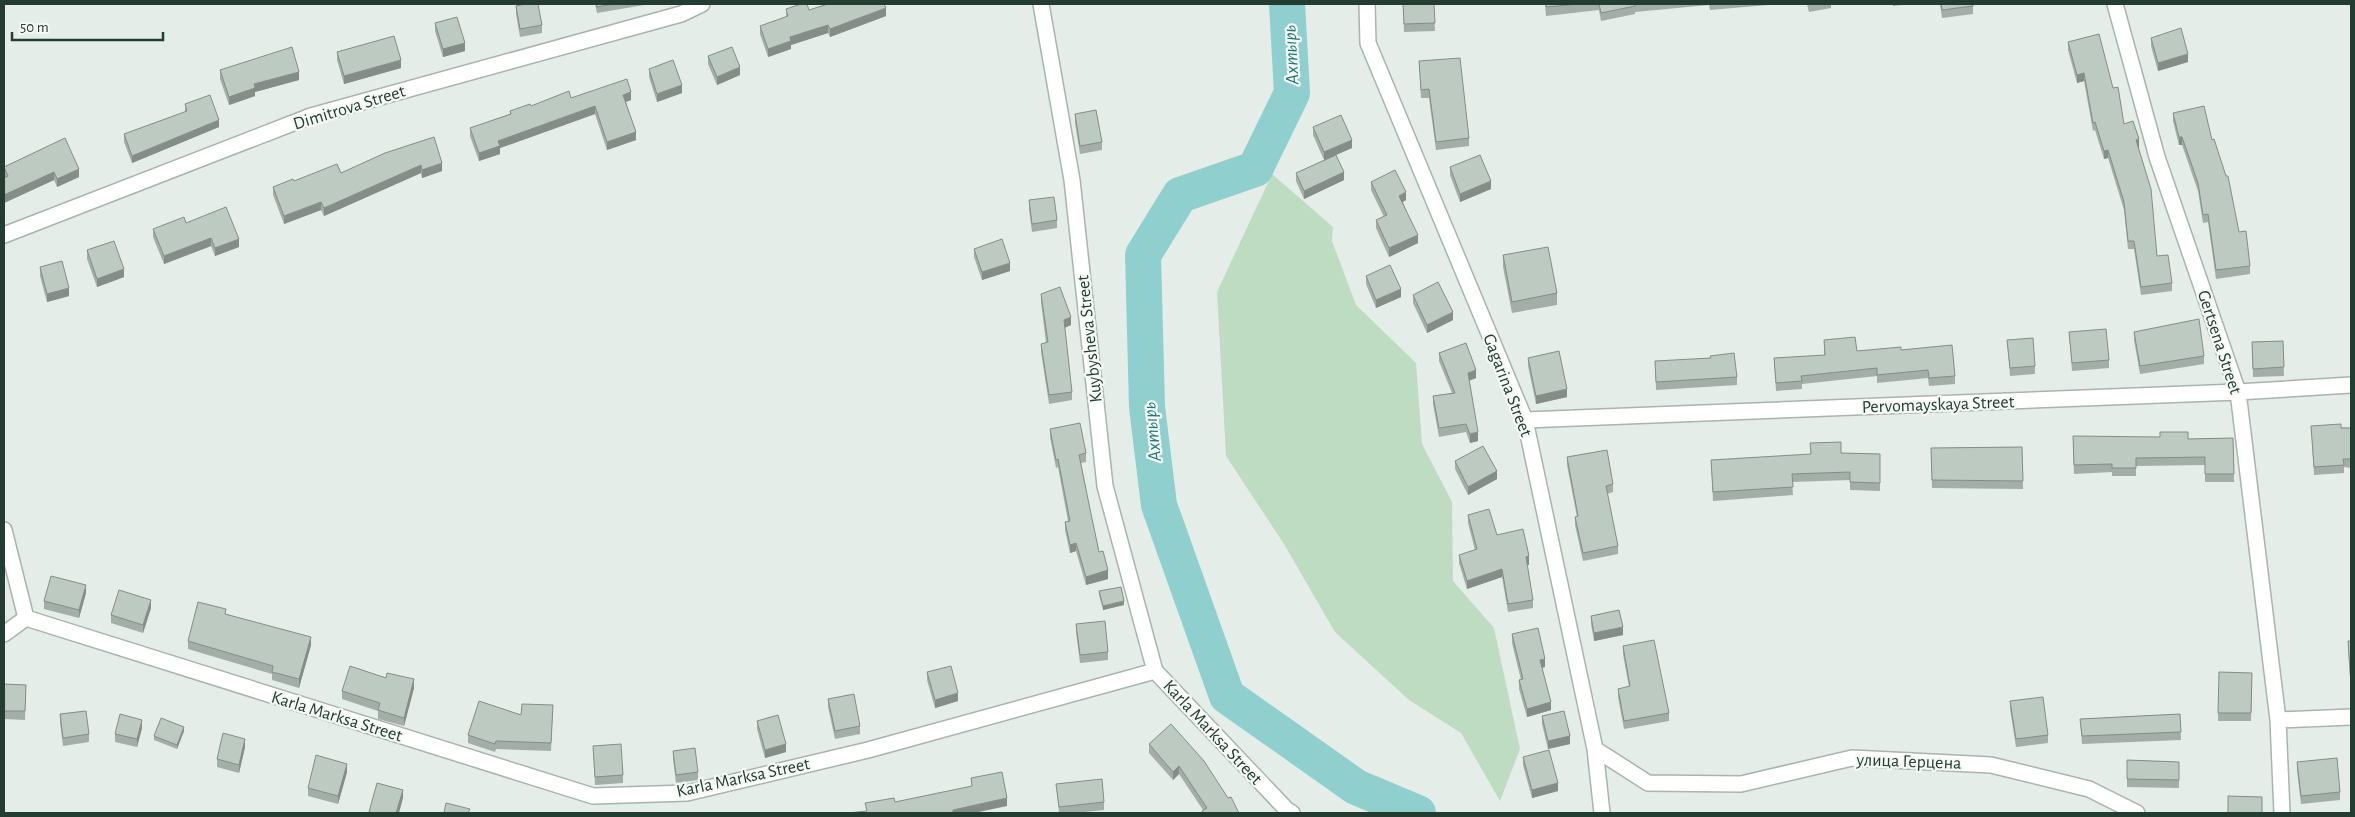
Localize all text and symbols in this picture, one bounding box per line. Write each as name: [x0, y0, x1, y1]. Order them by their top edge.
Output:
scale bar: [12, 10, 164, 42]
text: 50 m: [20, 20, 49, 35]
water label: Ахтырь: [1280, 24, 1303, 86]
street label: Dimitrova Street: [291, 82, 408, 134]
street label: Kuybysheva Street: [1074, 274, 1106, 404]
street label: Gertsena Street: [2194, 288, 2244, 397]
street label: Gagarina Street: [1479, 331, 1535, 440]
street label: Pervomayskaya Street: [1861, 393, 2015, 417]
water label: Ахтырь: [1140, 401, 1165, 464]
street label: Karla Marksa Street: [1159, 677, 1265, 789]
street label: Karla Marksa Street: [269, 688, 405, 746]
street label: улица Герцена: [1855, 751, 1962, 773]
street label: Karla Marksa Street: [675, 755, 812, 801]

